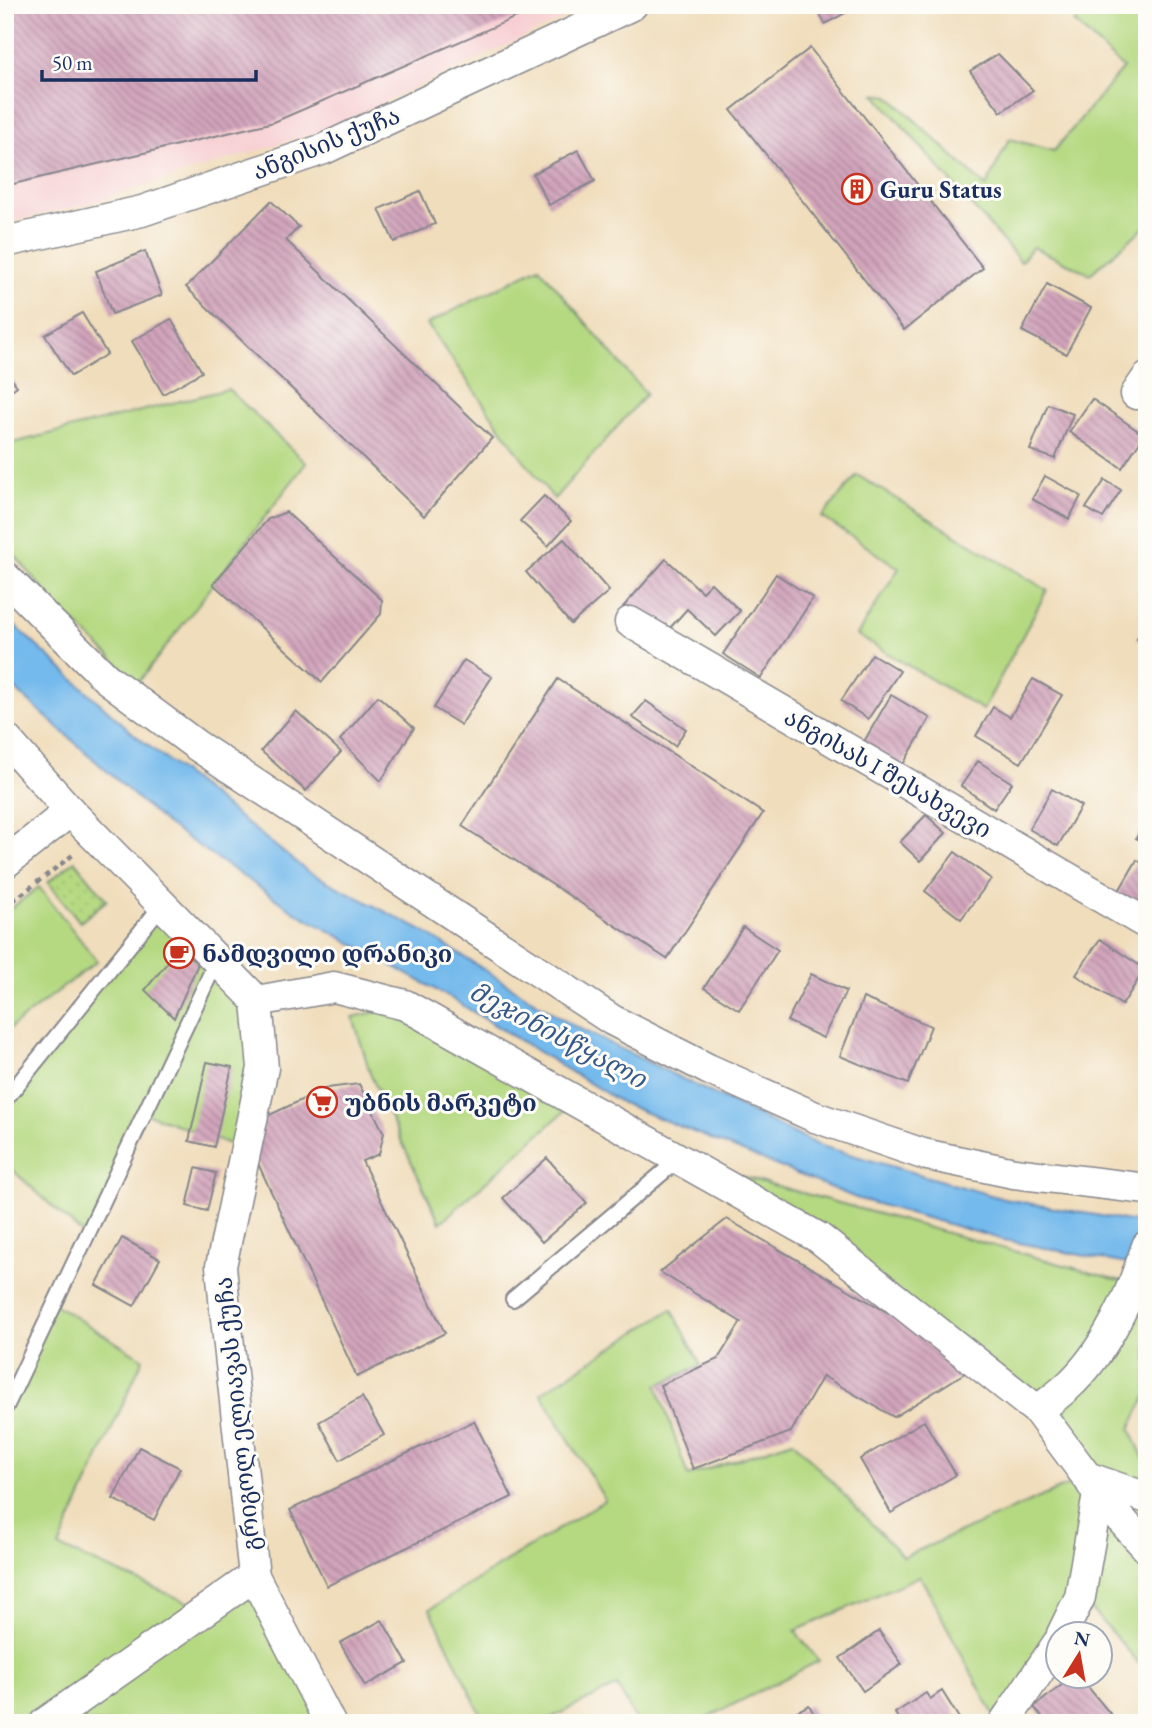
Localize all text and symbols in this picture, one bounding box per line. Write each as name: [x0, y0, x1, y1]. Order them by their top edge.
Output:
scale bar: [42, 38, 256, 82]
text: 50 m: [52, 49, 93, 76]
street label: ანგისის ქუჩა: [248, 99, 404, 187]
building icon: Guru Status: [840, 172, 874, 206]
place label: Guru Status: [880, 174, 1002, 205]
street label: ანგისას I შესახვევი: [779, 701, 997, 845]
cafe icon: ნამდვილი დრანიკი: [162, 936, 196, 970]
place label: ნამდვილი დრანიკი: [202, 938, 452, 969]
water label: მეჯინისწყალი: [464, 974, 653, 1096]
supermarket icon: უბნის მარკეტი: [305, 1085, 339, 1119]
place label: უბნის მარკეტი: [345, 1087, 537, 1118]
street label: გრიგოლ ელიავას ქუჩა: [207, 1276, 267, 1552]
north arrow: [1044, 1620, 1114, 1690]
text: N: [1072, 1625, 1093, 1653]

